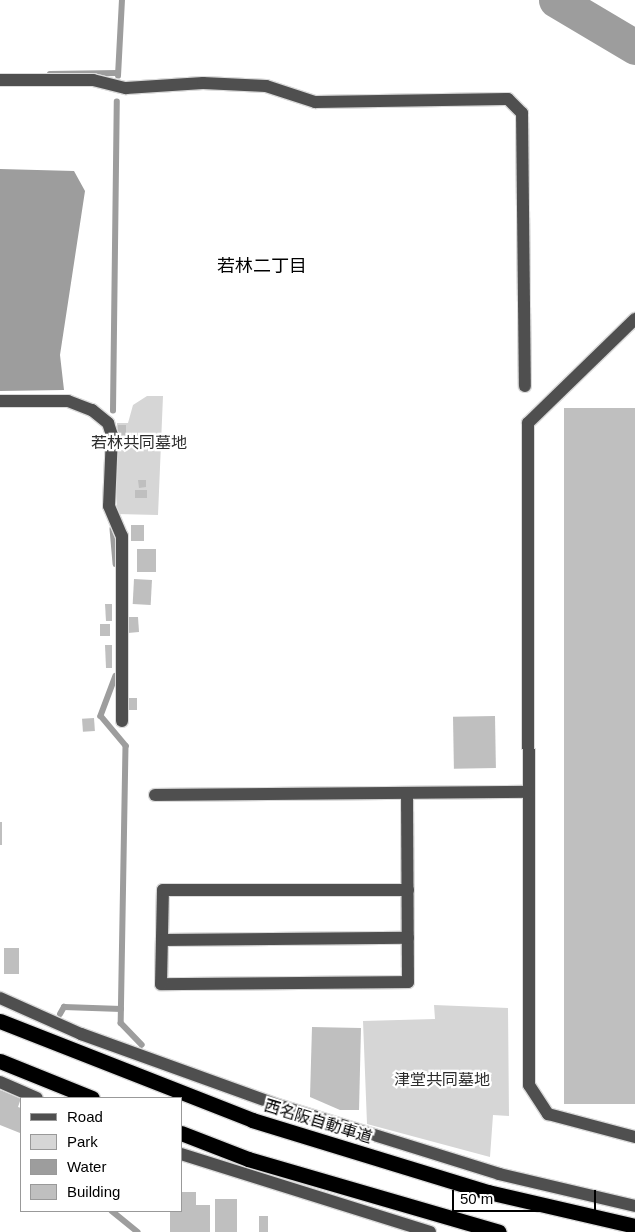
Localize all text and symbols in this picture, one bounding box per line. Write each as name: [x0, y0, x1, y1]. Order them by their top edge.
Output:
district label: 若林二丁目: [217, 255, 307, 277]
park label: 若林共同墓地: [91, 433, 187, 453]
park label: 津堂共同墓地: [394, 1070, 490, 1090]
street label: 西名阪自動車道: [262, 1096, 374, 1148]
legend: [20, 1097, 182, 1212]
text: Road: [67, 1108, 103, 1125]
text: Park: [67, 1133, 98, 1150]
text: Water: [67, 1158, 106, 1175]
scale bar: [455, 1180, 599, 1212]
text: Building: [67, 1183, 120, 1200]
text: 50 m: [460, 1190, 493, 1207]

